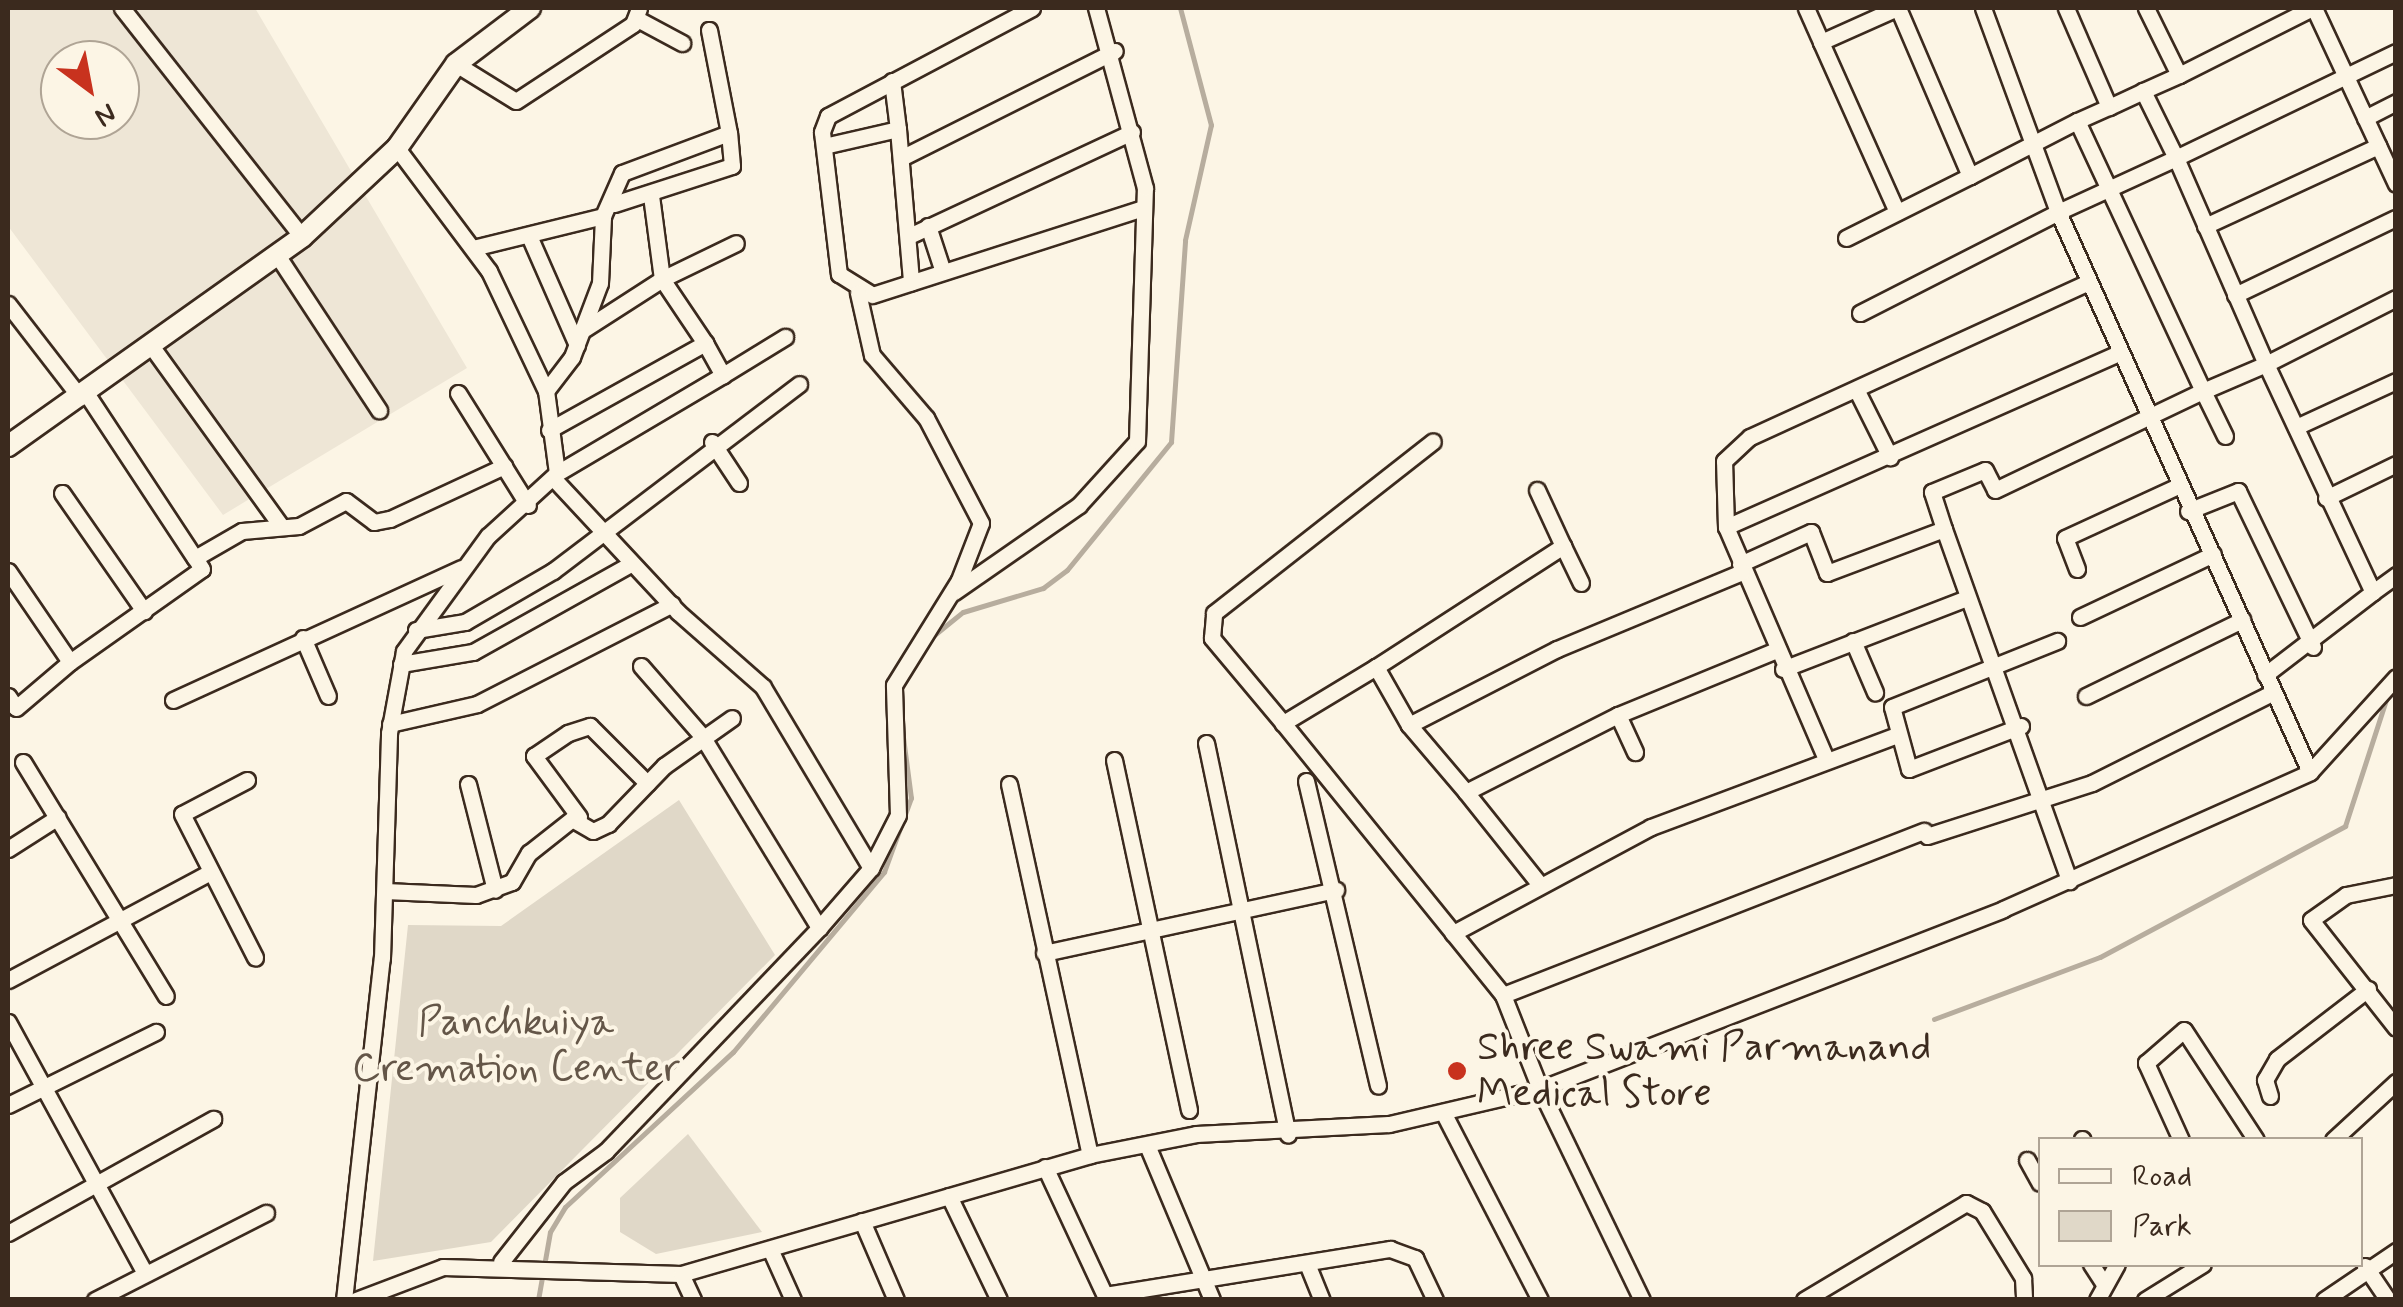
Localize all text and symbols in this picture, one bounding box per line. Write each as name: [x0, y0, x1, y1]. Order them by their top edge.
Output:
north arrow: [40, 40, 140, 140]
text: N: [87, 94, 123, 135]
park label: Panchkuiya Cremation Center: [355, 999, 677, 1093]
place label: Shree Swami Parmanand Medical Store: [1477, 1024, 1927, 1118]
marker: Shree Swami Parmanand Medical Store: [1446, 1060, 1468, 1082]
legend: [2038, 1137, 2363, 1267]
text: Road: [2132, 1157, 2192, 1196]
text: Park: [2132, 1207, 2192, 1246]

